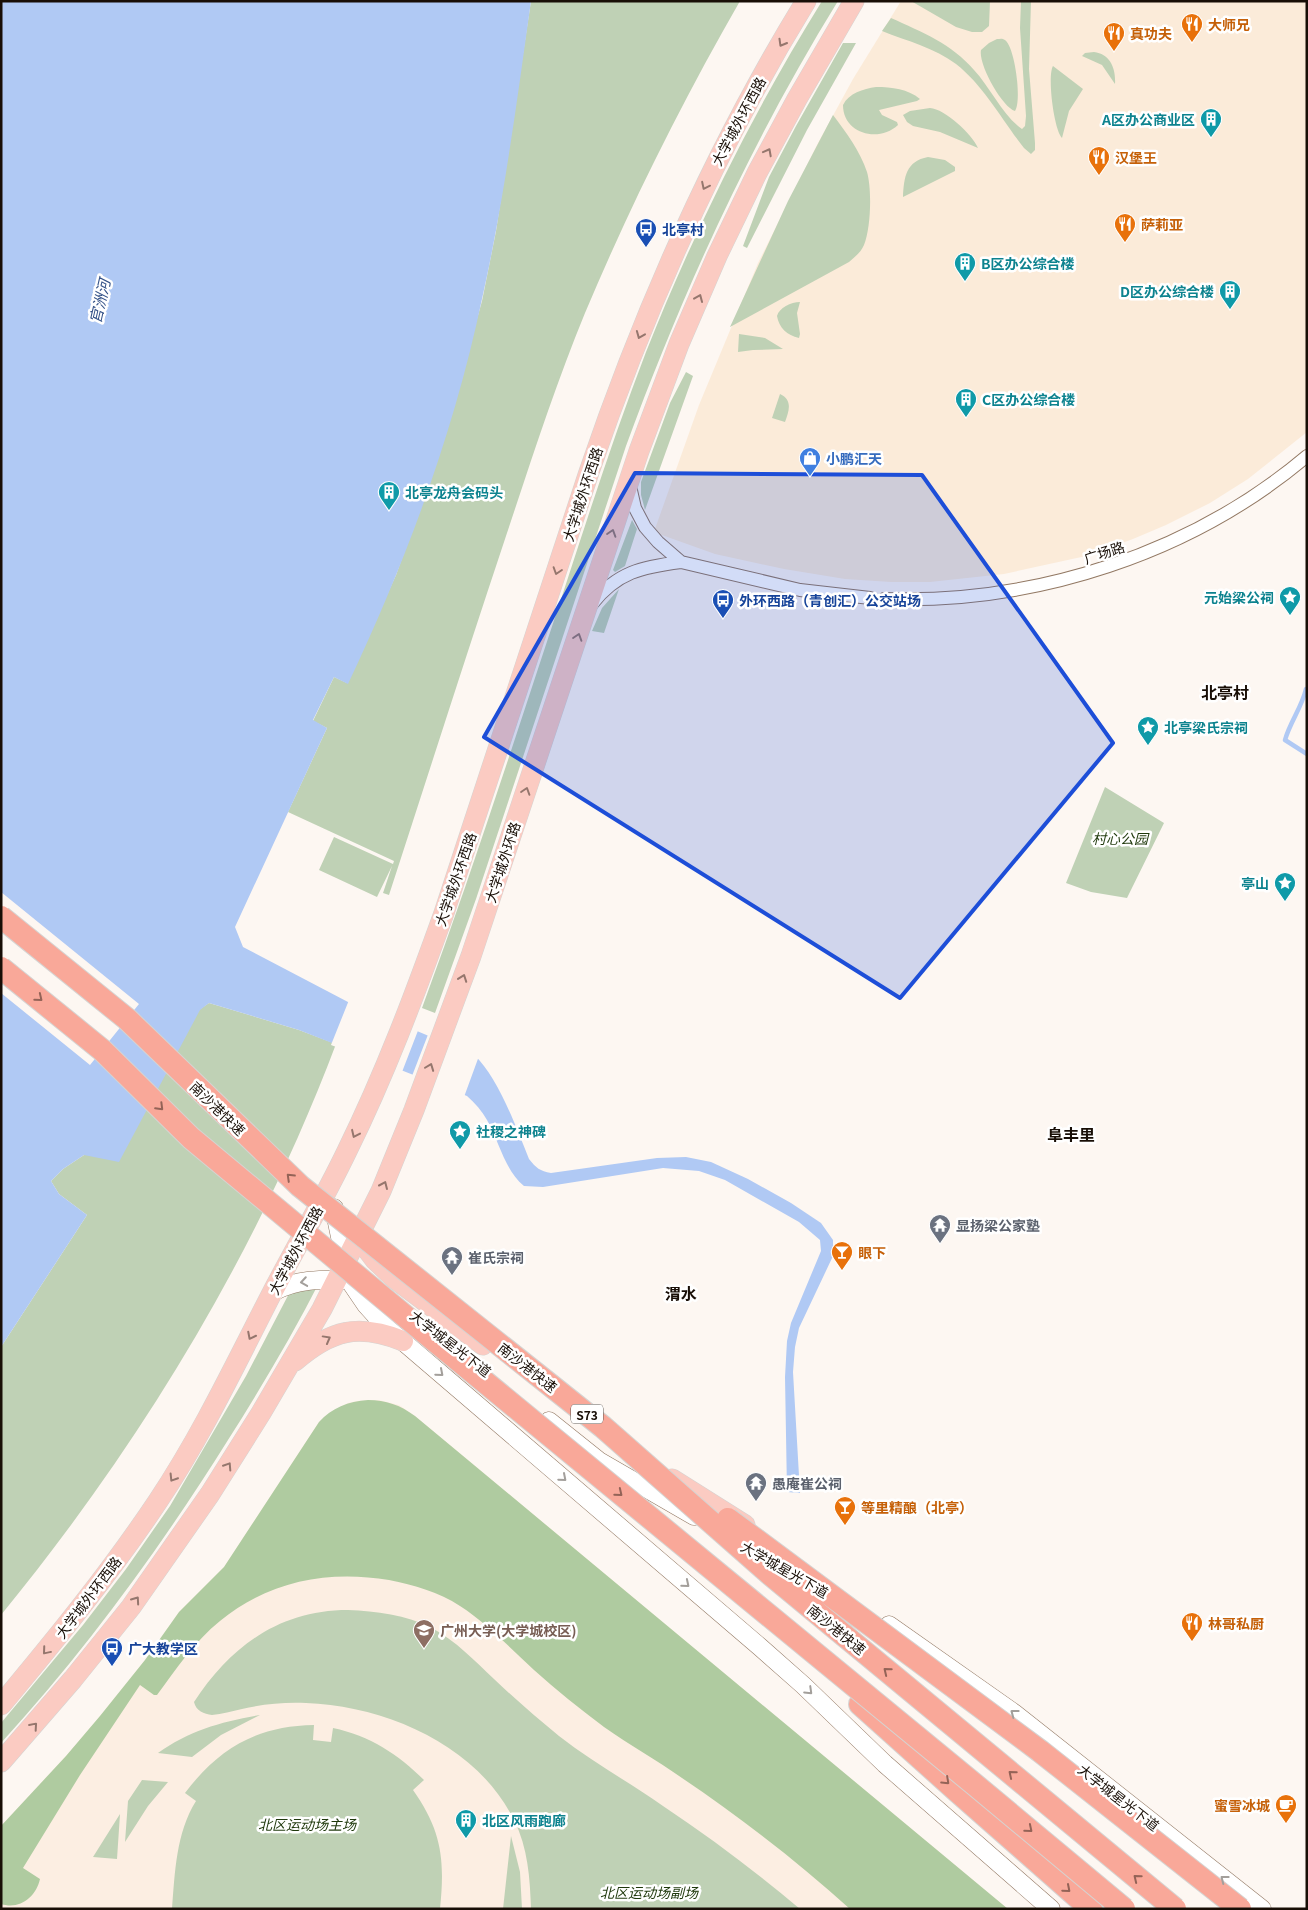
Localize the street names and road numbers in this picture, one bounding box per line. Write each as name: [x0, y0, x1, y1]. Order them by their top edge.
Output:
street label: 大学城外环西路: [706, 73, 770, 169]
street label: 大学城外环西路: [557, 444, 607, 544]
street label: 广场路: [1081, 536, 1127, 568]
street label: 大学城外环路: [480, 819, 524, 905]
street label: 大学城外环西路: [430, 829, 480, 929]
street label: 南沙港快速: [186, 1076, 250, 1140]
street label: 大学城外环西路: [263, 1202, 327, 1298]
street label: 大学城星光下道: [406, 1305, 496, 1381]
street label: 南沙港快速: [494, 1338, 562, 1396]
road number: S73: [571, 1405, 603, 1424]
street label: 大学城星光下道: [738, 1536, 832, 1602]
street label: 大学城外环西路: [51, 1552, 125, 1642]
street label: 南沙港快速: [804, 1599, 870, 1659]
street label: 大学城星光下道: [1074, 1759, 1164, 1835]

